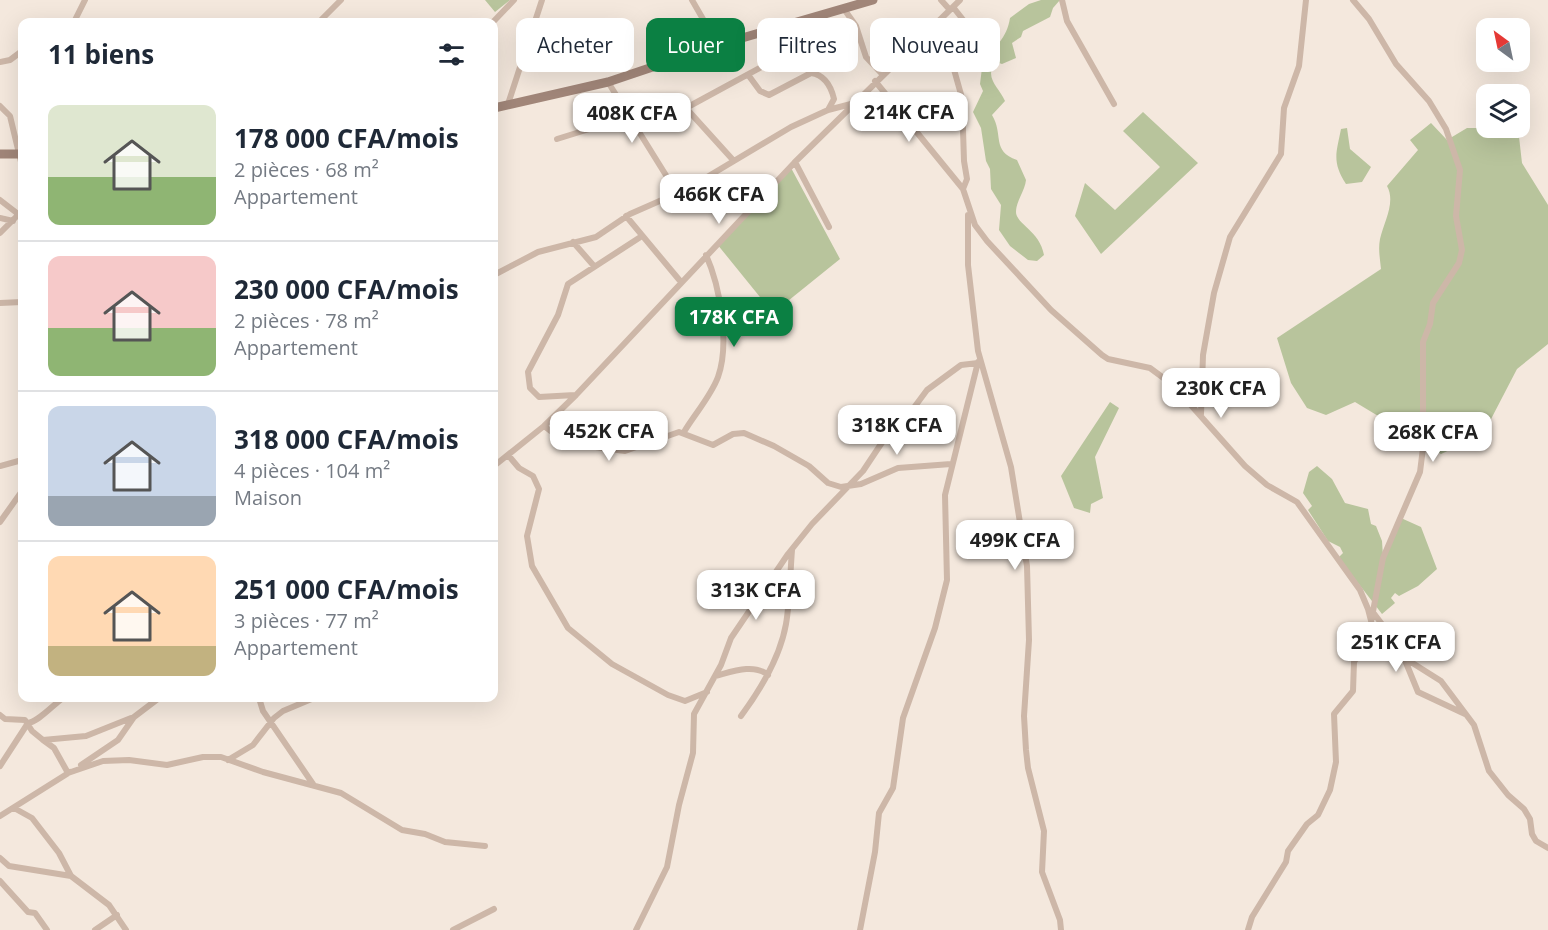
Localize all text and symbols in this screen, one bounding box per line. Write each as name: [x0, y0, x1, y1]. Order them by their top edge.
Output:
chip: Acheter: [516, 18, 634, 72]
chip: Louer: [646, 18, 745, 72]
chip: Filtres: [757, 18, 858, 72]
chip: Nouveau: [870, 18, 1000, 72]
north arrow: [1476, 18, 1530, 72]
map controls: [1476, 18, 1530, 138]
text: 11 biens: [48, 36, 154, 72]
icon: filters: [435, 38, 468, 71]
button: layers: [1476, 84, 1530, 138]
pin: 214K CFA: [847, 92, 971, 143]
pin: 408K CFA: [570, 93, 694, 144]
text: 214K CFA: [864, 98, 954, 125]
text: 408K CFA: [587, 99, 677, 126]
text: 178 000 CFA/mois: [234, 120, 459, 156]
icon: home: [96, 129, 168, 201]
text: 2 pièces · 68 m²: [234, 156, 379, 183]
pin: 466K CFA: [657, 174, 781, 225]
text: 466K CFA: [674, 180, 764, 207]
text: Appartement: [234, 183, 358, 210]
text: 230 000 CFA/mois: [234, 271, 459, 307]
icon: home: [96, 280, 168, 352]
pin: 178K CFA: [672, 297, 796, 348]
text: 178K CFA: [689, 303, 779, 330]
text: 2 pièces · 78 m²: [234, 307, 379, 334]
text: Appartement: [234, 334, 358, 361]
pin: 230K CFA: [1159, 368, 1283, 419]
text: 230K CFA: [1176, 374, 1266, 401]
pin: 318K CFA: [835, 405, 959, 456]
pin: 452K CFA: [547, 411, 671, 462]
text: 318K CFA: [852, 411, 942, 438]
pin: 268K CFA: [1371, 412, 1495, 463]
text: 452K CFA: [564, 417, 654, 444]
text: 268K CFA: [1388, 418, 1478, 445]
text: 318 000 CFA/mois: [234, 421, 459, 457]
icon: home: [96, 430, 168, 502]
text: 4 pièces · 104 m²: [234, 457, 390, 484]
text: Maison: [234, 484, 302, 511]
pin: 499K CFA: [953, 520, 1077, 571]
text: 499K CFA: [970, 526, 1060, 553]
pin: 313K CFA: [694, 570, 818, 621]
text: 251 000 CFA/mois: [234, 571, 459, 607]
text: 313K CFA: [711, 576, 801, 603]
icon: home: [96, 580, 168, 652]
text: 3 pièces · 77 m²: [234, 607, 379, 634]
pin: 251K CFA: [1334, 622, 1458, 673]
text: 251K CFA: [1351, 628, 1441, 655]
text: Appartement: [234, 634, 358, 661]

